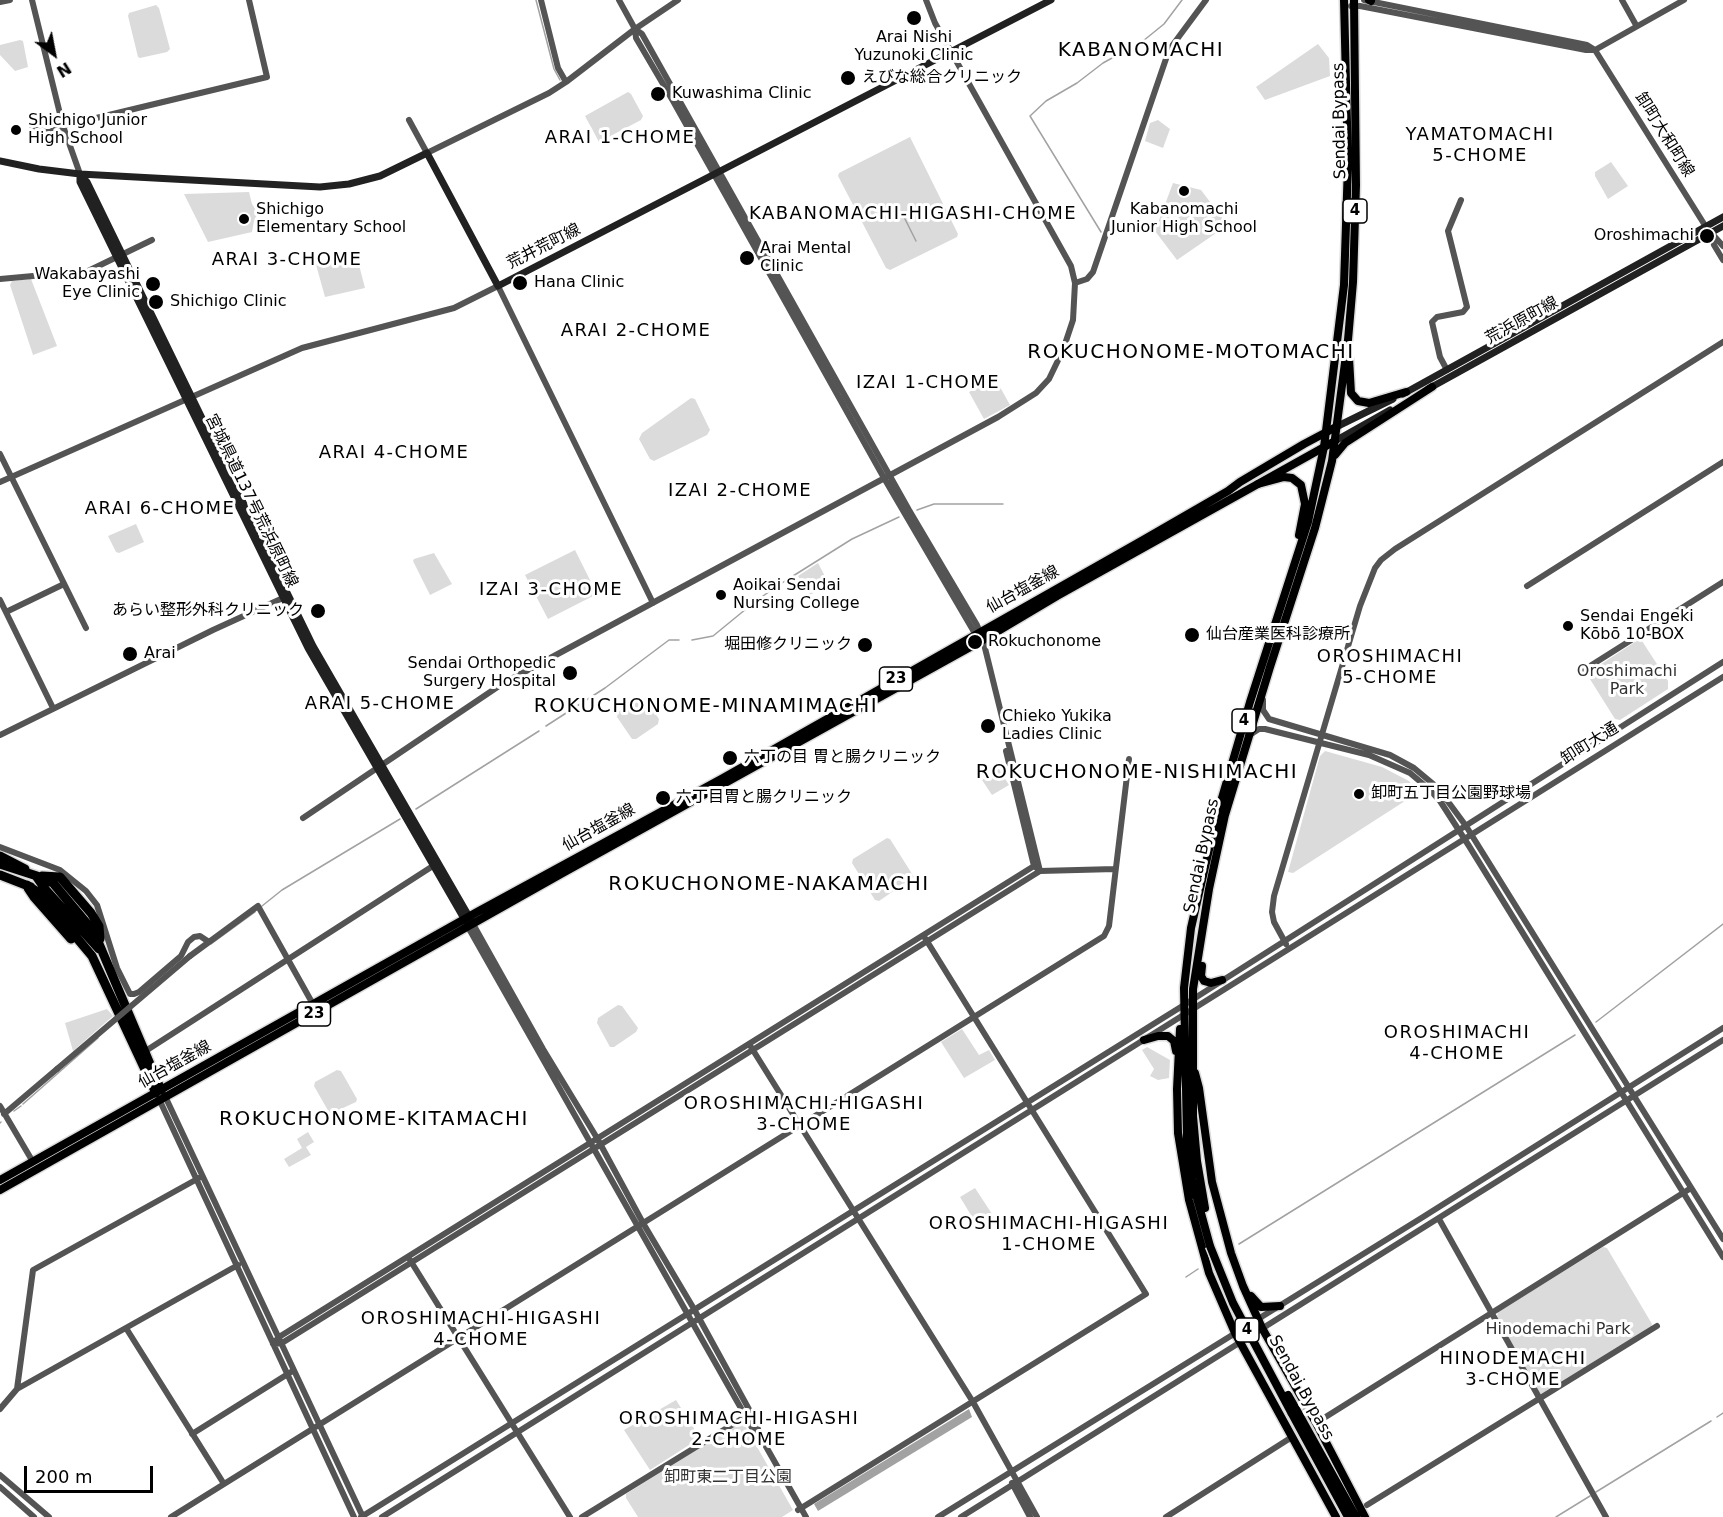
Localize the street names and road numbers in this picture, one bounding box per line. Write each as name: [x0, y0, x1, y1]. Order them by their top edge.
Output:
street label: Sendai Bypass: [1329, 62, 1351, 180]
street label: 卸町大和町線: [1630, 89, 1698, 181]
road number: 4: [1343, 199, 1367, 223]
street label: 荒井荒町線: [504, 220, 584, 274]
street label: 荒浜原町線: [1482, 293, 1562, 349]
street label: 宮城県道137号荒浜原町線: [201, 411, 301, 591]
street label: 仙台塩釜線: [983, 562, 1063, 618]
road number: 23: [880, 667, 912, 691]
road number: 4: [1232, 709, 1256, 733]
street label: 卸町大通: [1558, 719, 1622, 769]
street label: Sendai Bypass: [1180, 797, 1224, 915]
street label: 仙台塩釜線: [559, 800, 639, 856]
road number: 23: [298, 1002, 330, 1026]
street label: 仙台塩釜線: [135, 1037, 215, 1093]
road number: 4: [1235, 1318, 1259, 1342]
street label: Sendai Bypass: [1264, 1332, 1338, 1444]

